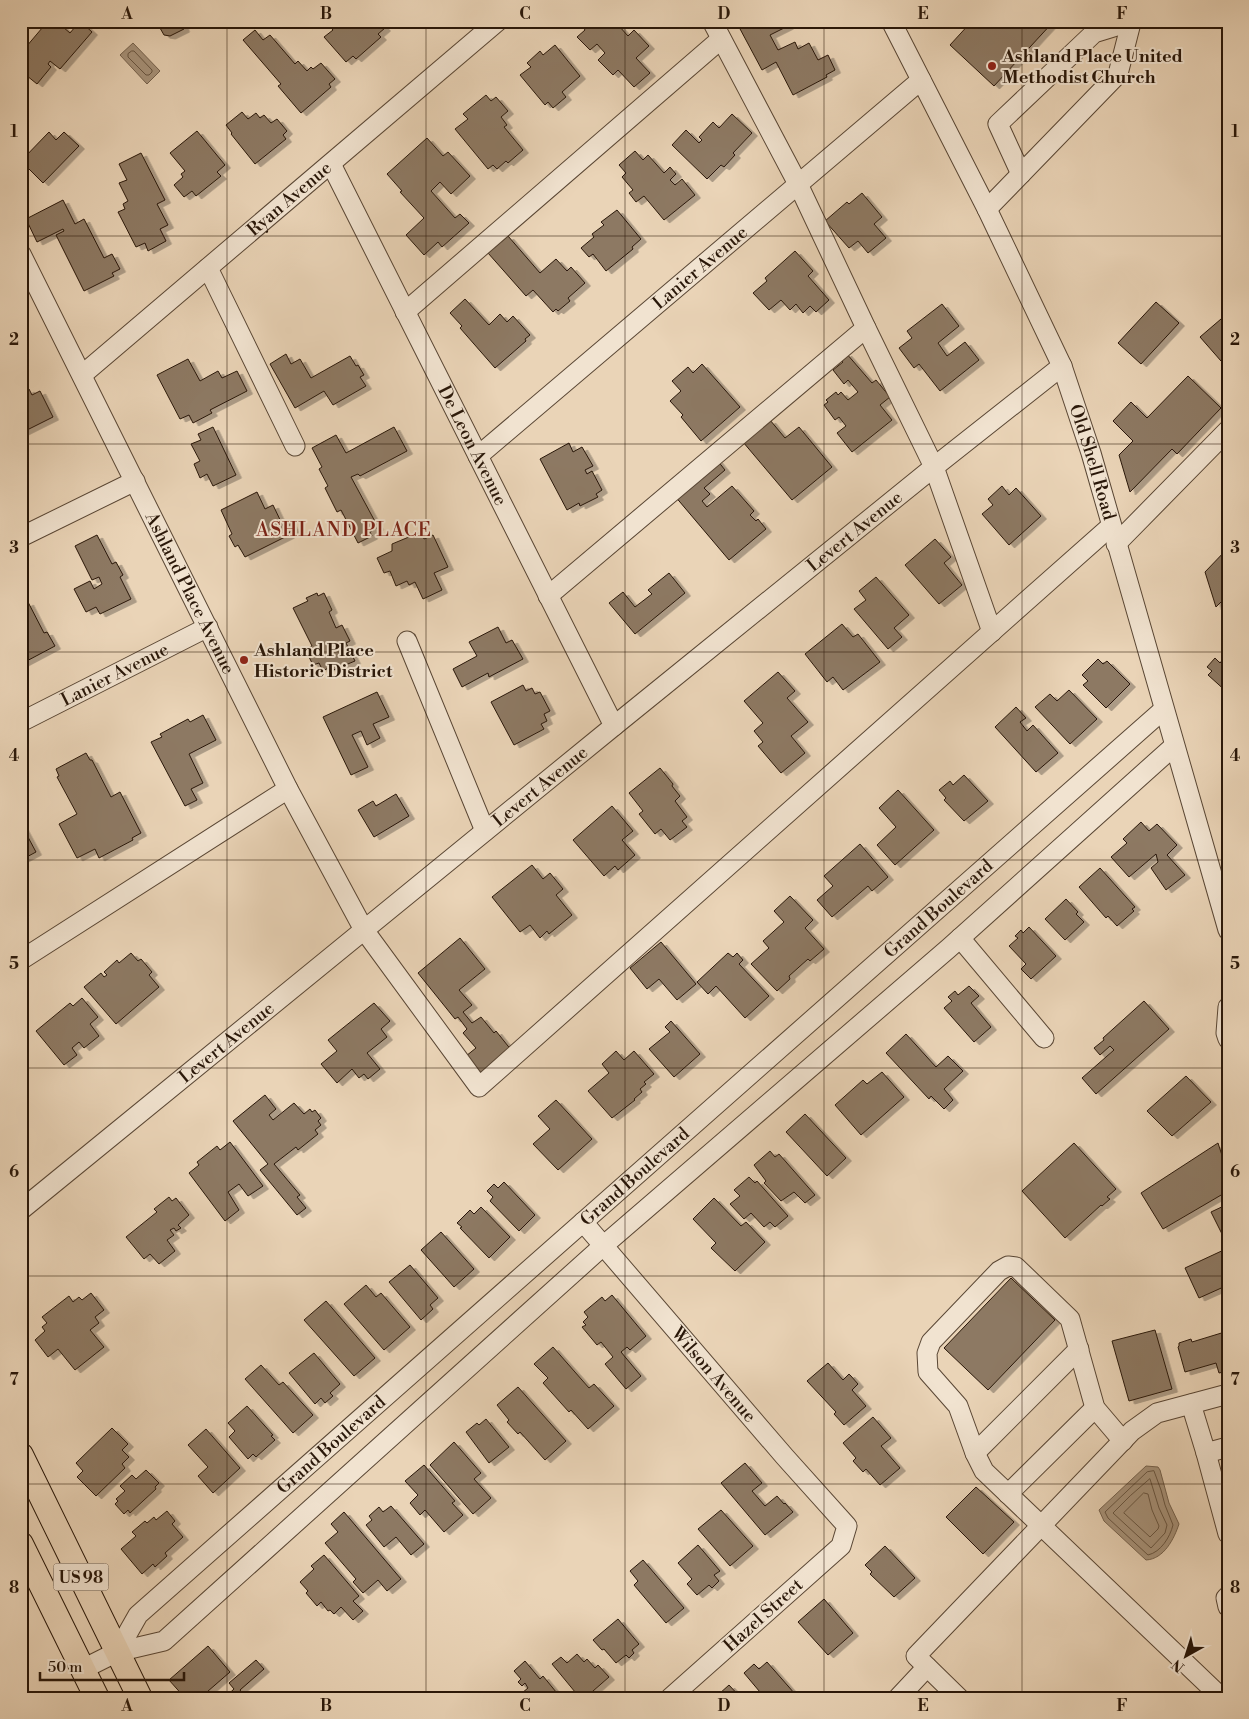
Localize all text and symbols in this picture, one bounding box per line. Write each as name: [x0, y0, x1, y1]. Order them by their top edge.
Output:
text: A: [120, 4, 133, 24]
text: B: [320, 4, 332, 24]
text: C: [519, 4, 531, 24]
text: D: [718, 4, 731, 24]
text: E: [917, 4, 929, 24]
text: F: [1116, 4, 1128, 24]
place label: Ashland Place United Methodist Church: [1001, 45, 1183, 89]
marker: Ashland Place United Methodist Church: [986, 60, 998, 72]
text: 1: [10, 122, 18, 142]
text: 1: [1231, 122, 1239, 142]
street label: Ryan Avenue: [242, 157, 336, 242]
street label: Lanier Avenue: [648, 221, 752, 315]
text: 2: [9, 330, 19, 350]
text: 2: [1230, 330, 1240, 350]
street label: De Leon Avenue: [432, 382, 512, 510]
street label: Old Shell Road: [1064, 401, 1121, 523]
street label: Levert Avenue: [802, 486, 907, 577]
street label: Ashland Place Avenue: [139, 508, 240, 678]
district label: ASHLAND PLACE: [255, 518, 432, 542]
text: 3: [9, 538, 19, 558]
text: 3: [1230, 538, 1240, 558]
street label: Lanier Avenue: [57, 638, 173, 712]
place label: Ashland Place Historic District: [253, 639, 393, 683]
marker: Ashland Place Historic District: [238, 654, 250, 666]
street label: Levert Avenue: [488, 741, 593, 832]
text: 4: [9, 746, 20, 766]
text: 4: [1230, 746, 1241, 766]
street label: Grand Boulevard: [879, 854, 998, 963]
text: 5: [9, 954, 19, 974]
text: 5: [1230, 954, 1240, 974]
street label: Levert Avenue: [174, 997, 279, 1089]
street label: Grand Boulevard: [576, 1122, 695, 1231]
text: 6: [9, 1162, 19, 1182]
text: 6: [1230, 1162, 1240, 1182]
street label: Wilson Avenue: [666, 1321, 761, 1427]
text: 7: [9, 1370, 19, 1390]
text: 7: [1230, 1370, 1240, 1390]
street label: Grand Boulevard: [272, 1390, 391, 1499]
road number: US 98: [54, 1564, 108, 1590]
street label: Hazel Street: [719, 1573, 808, 1657]
text: 8: [9, 1578, 19, 1598]
text: 8: [1230, 1578, 1240, 1598]
north arrow: [1162, 1632, 1212, 1682]
scale bar: [40, 1649, 184, 1681]
text: N: [1168, 1655, 1188, 1676]
text: 50 m: [48, 1658, 82, 1677]
text: A: [120, 1696, 133, 1716]
text: B: [320, 1696, 332, 1716]
text: C: [519, 1696, 531, 1716]
text: D: [718, 1696, 731, 1716]
text: E: [917, 1696, 929, 1716]
text: F: [1116, 1696, 1128, 1716]

